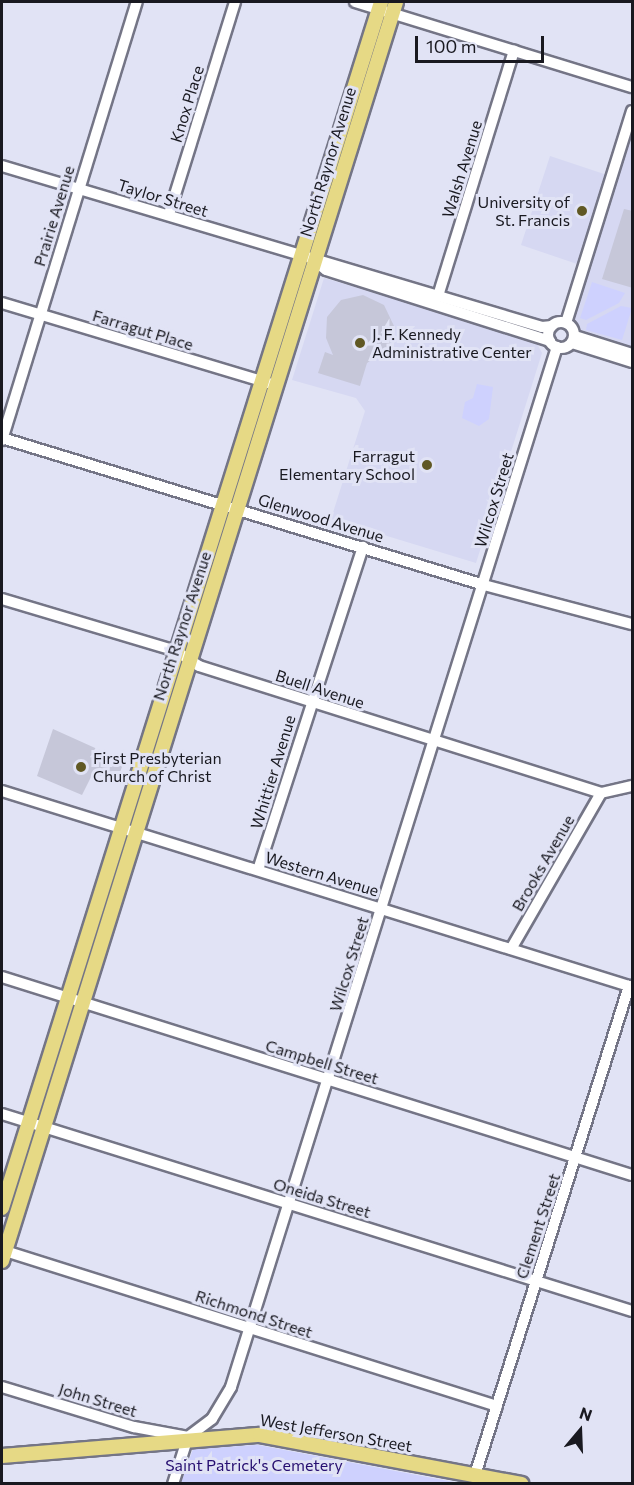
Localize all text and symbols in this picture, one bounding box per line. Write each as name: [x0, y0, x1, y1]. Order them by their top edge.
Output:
scale bar: [418, 24, 547, 62]
text: 100 m: [426, 35, 476, 57]
street label: Knox Place: [166, 63, 208, 145]
street label: North Raynor Avenue: [296, 85, 360, 239]
street label: Walsh Avenue: [438, 118, 486, 220]
street label: Prairie Avenue: [30, 163, 78, 269]
street label: Taylor Street: [115, 175, 211, 221]
place label: University of St. Francis: [477, 192, 570, 230]
marker: University of St. Francis: [575, 204, 589, 218]
street label: Farragut Place: [90, 306, 196, 354]
place label: J. F. Kennedy Administrative Center: [372, 324, 532, 362]
marker: J. F. Kennedy Administrative Center: [353, 336, 367, 350]
place label: Farragut Elementary School: [279, 446, 415, 484]
street label: Wilcox Street: [470, 450, 518, 550]
marker: Farragut Elementary School: [420, 458, 434, 472]
street label: Glenwood Avenue: [256, 490, 386, 546]
street label: North Raynor Avenue: [149, 549, 215, 703]
street label: Buell Avenue: [273, 666, 367, 712]
street label: Whittier Avenue: [247, 713, 299, 831]
place label: First Presbyterian Church of Christ: [93, 748, 222, 786]
marker: First Presbyterian Church of Christ: [74, 760, 88, 774]
street label: Brooks Avenue: [508, 811, 578, 915]
street label: Western Avenue: [263, 848, 381, 900]
street label: Wilcox Street: [325, 914, 373, 1014]
street label: Campbell Street: [263, 1036, 381, 1088]
street label: Clement Street: [512, 1171, 564, 1281]
street label: Oneida Street: [271, 1174, 373, 1222]
street label: Richmond Street: [193, 1286, 315, 1342]
street label: John Street: [57, 1379, 139, 1421]
north arrow: [550, 1401, 610, 1461]
text: N: [577, 1403, 595, 1424]
street label: West Jefferson Street: [258, 1410, 414, 1456]
park label: Saint Patrick's Cemetery: [165, 1455, 343, 1475]

